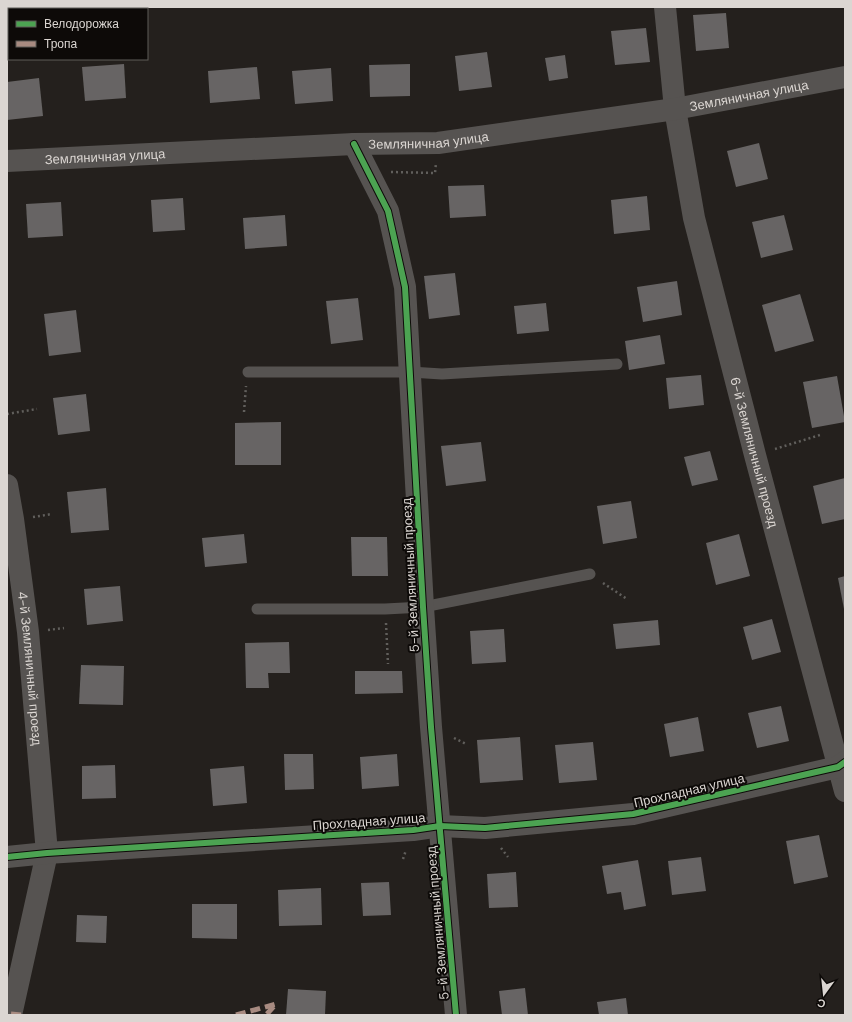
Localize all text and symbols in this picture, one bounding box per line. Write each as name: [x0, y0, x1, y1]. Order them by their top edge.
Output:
legend: [8, 8, 148, 60]
text: Велодорожка: [44, 16, 119, 32]
text: Тропа: [44, 36, 78, 52]
street label: Земляничная улица: [688, 76, 811, 115]
street label: Земляничная улица: [368, 128, 490, 153]
street label: Земляничная улица: [44, 145, 166, 168]
street label: 6-й Земляничный проезд: [726, 375, 782, 530]
street label: 5-й Земляничный проезд: [398, 497, 423, 653]
street label: 4-й Земляничный проезд: [14, 590, 46, 747]
street label: Прохладная улица: [632, 769, 747, 812]
street label: Прохладная улица: [312, 809, 427, 834]
street label: 5-й Земляничный проезд: [422, 845, 453, 1001]
north arrow: [804, 974, 844, 1014]
text: С: [816, 996, 827, 1011]

